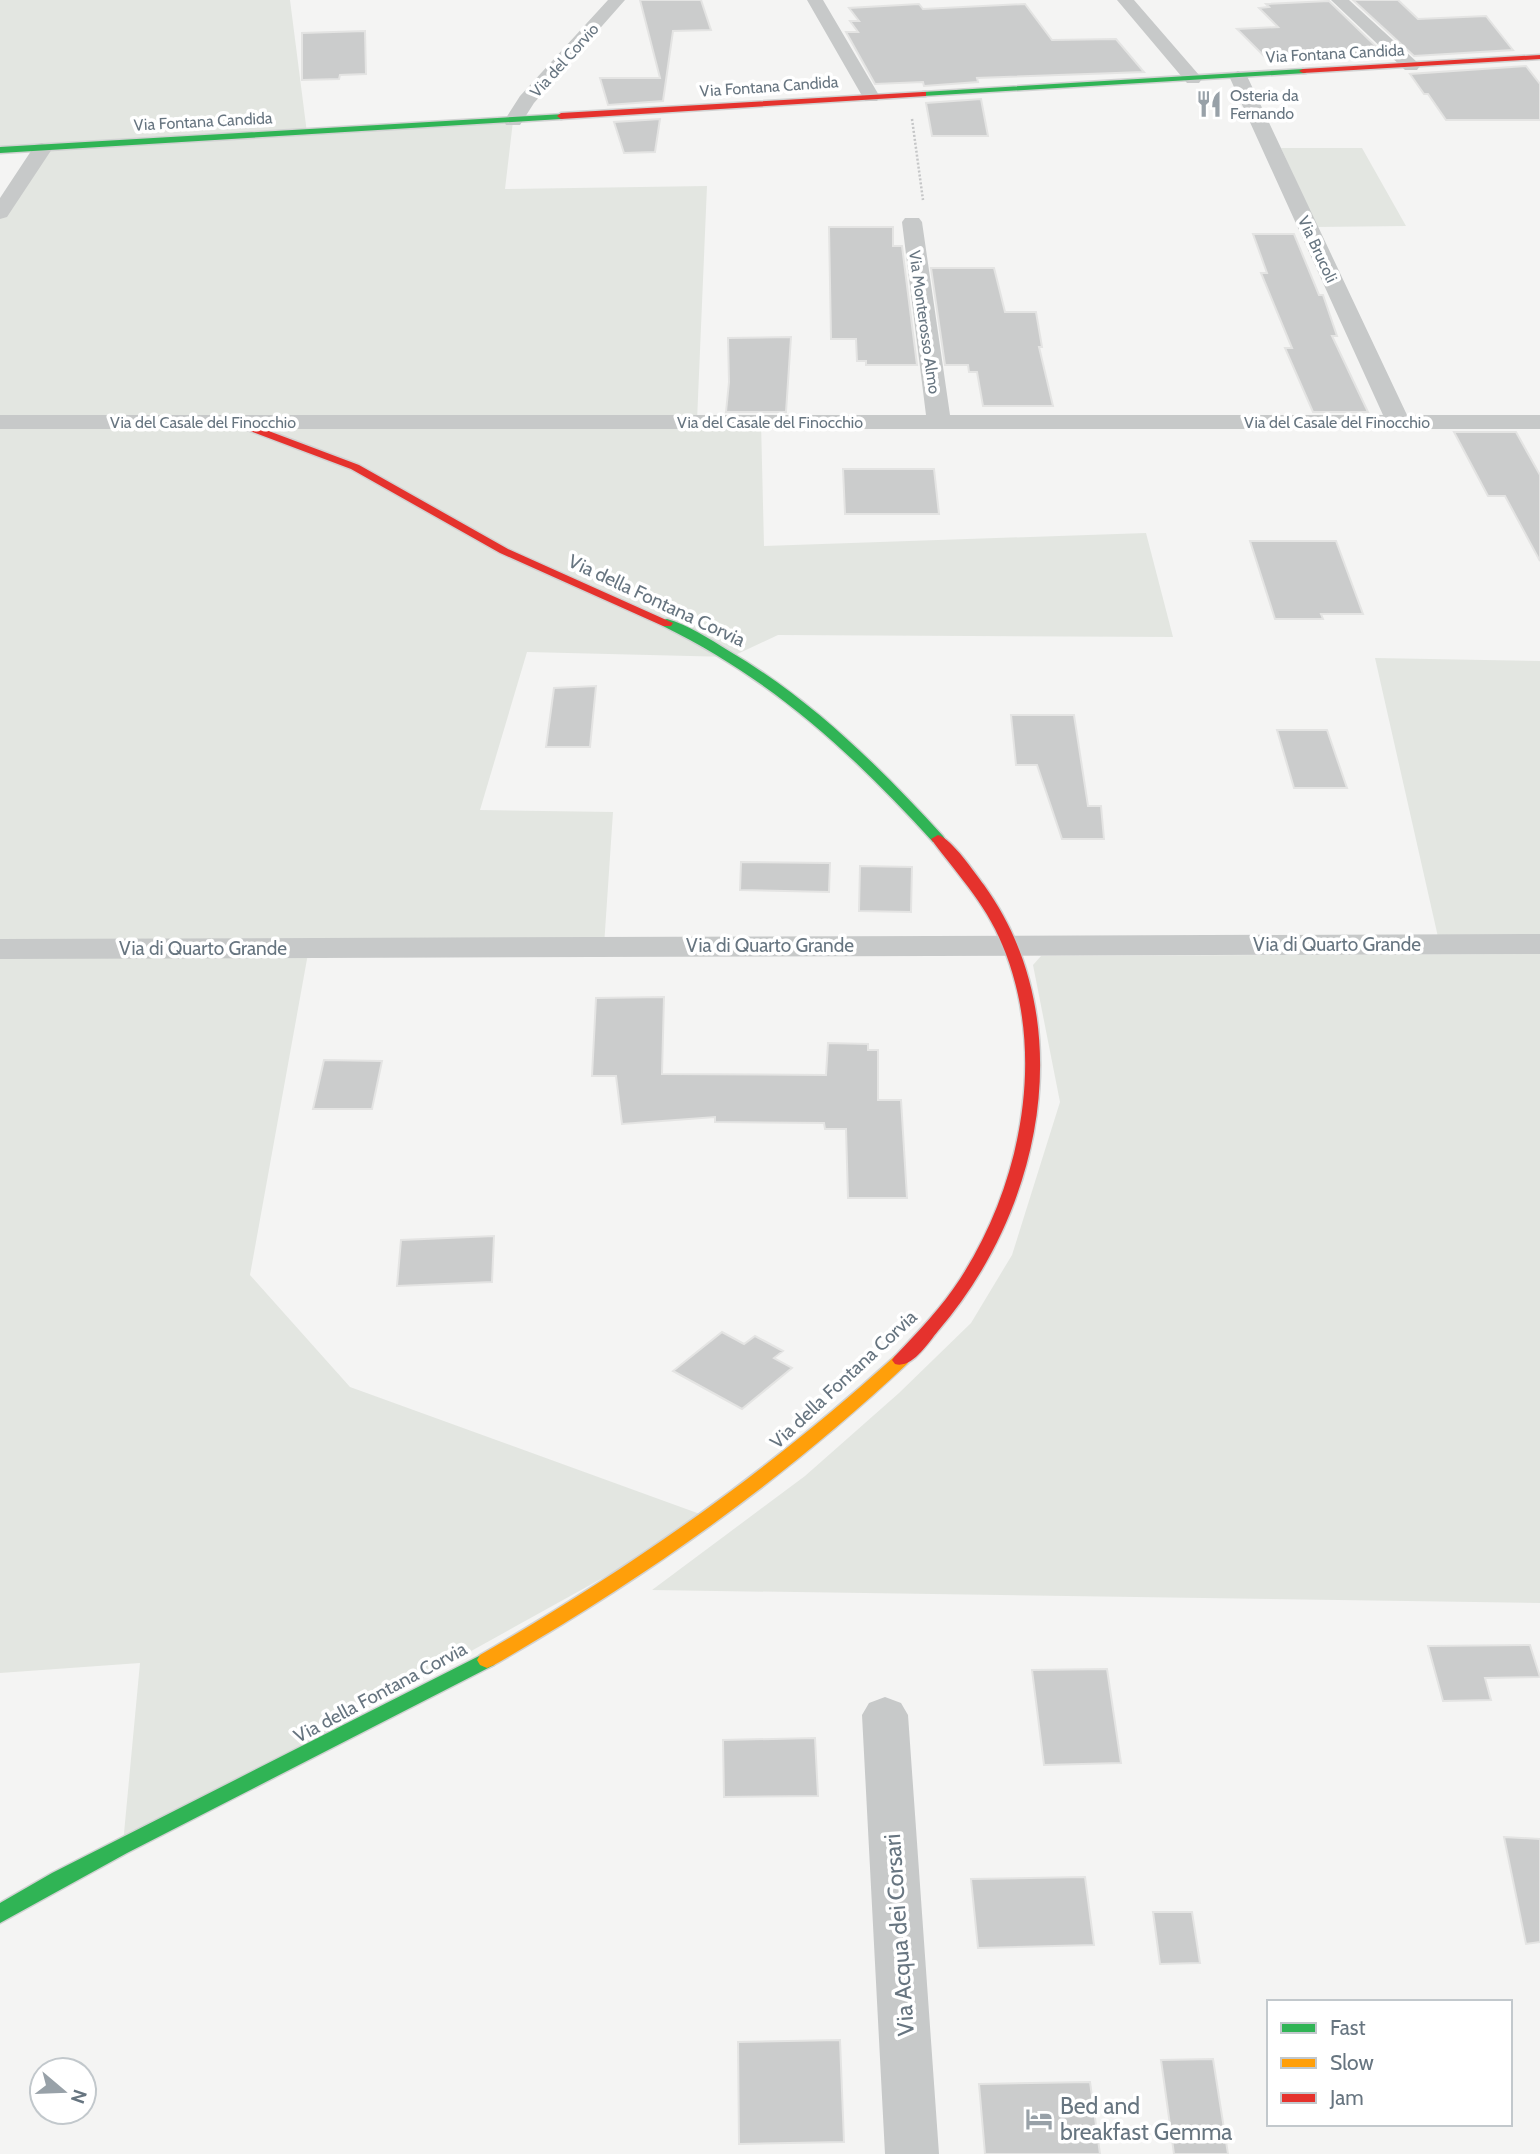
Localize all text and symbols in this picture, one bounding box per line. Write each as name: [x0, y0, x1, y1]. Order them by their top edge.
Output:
street label: Via del Corvio: [526, 19, 603, 101]
street label: Via Fontana Candida: [1265, 40, 1405, 67]
street label: Via Fontana Candida: [699, 72, 839, 101]
place label: Osteria da Fernando: [1230, 86, 1299, 123]
restaurant icon: Osteria da Fernando: [1194, 89, 1224, 119]
street label: Via Fontana Candida: [133, 108, 273, 135]
street label: Via Brucoli: [1294, 213, 1341, 285]
street label: Via Monterosso Almo: [905, 249, 944, 395]
street label: Via del Casale del Finocchio: [110, 413, 296, 432]
street label: Via del Casale del Finocchio: [677, 413, 863, 432]
street label: Via del Casale del Finocchio: [1244, 413, 1430, 432]
street label: Via della Fontana Corvia: [565, 549, 749, 652]
street label: Via di Quarto Grande: [1253, 933, 1421, 956]
street label: Via di Quarto Grande: [686, 934, 854, 957]
street label: Via di Quarto Grande: [119, 937, 287, 960]
street label: Via della Fontana Corvia: [765, 1305, 922, 1453]
street label: Via della Fontana Corvia: [290, 1637, 471, 1748]
street label: Via Acqua dei Corsari: [878, 1833, 920, 2037]
legend: [1267, 2000, 1512, 2126]
text: Fast: [1330, 2015, 1366, 2040]
text: Slow: [1330, 2050, 1374, 2075]
north arrow: [28, 2056, 98, 2126]
text: Jam: [1329, 2085, 1364, 2110]
text: N: [66, 2086, 92, 2106]
place label: Bed and breakfast Gemma: [1060, 2092, 1232, 2146]
hotel icon: Bed and breakfast Gemma: [1024, 2104, 1054, 2134]

